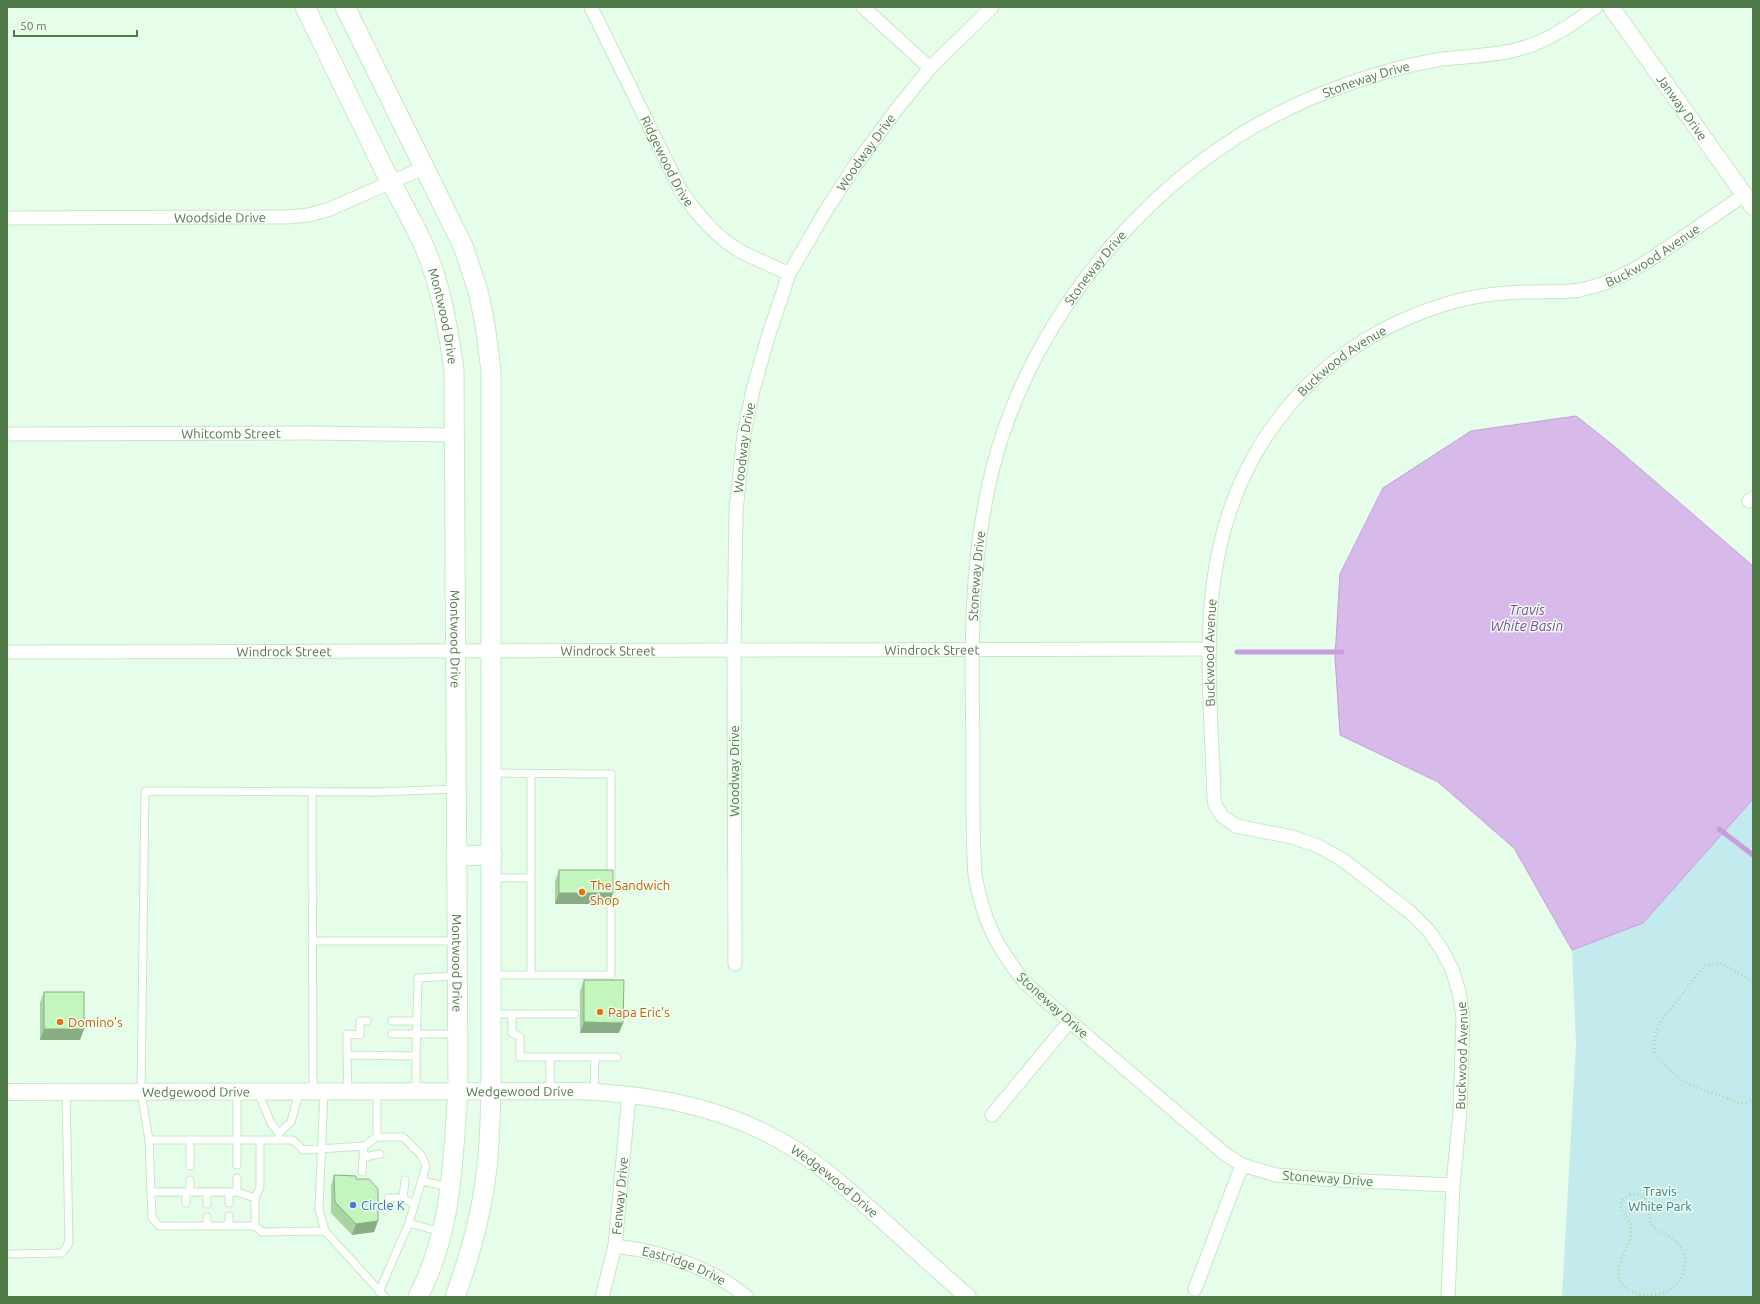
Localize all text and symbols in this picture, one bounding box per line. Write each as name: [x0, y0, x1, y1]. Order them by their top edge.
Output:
scale bar: [14, 12, 137, 38]
text: 50 m: [20, 19, 47, 32]
street label: Stoneway Drive: [1320, 59, 1411, 100]
street label: Janway Drive: [1654, 72, 1710, 143]
street label: Woodway Drive: [834, 111, 898, 193]
street label: Ridgewood Drive: [638, 113, 697, 209]
street label: Woodside Drive: [174, 210, 266, 224]
street label: Buckwood Avenue: [1603, 221, 1702, 289]
street label: Stoneway Drive: [1062, 228, 1129, 308]
street label: Montwood Drive: [426, 266, 460, 365]
street label: Buckwood Avenue: [1294, 323, 1388, 399]
street label: Woodway Drive: [731, 401, 757, 494]
street label: Whitcomb Street: [181, 426, 281, 440]
street label: Stoneway Drive: [966, 530, 987, 621]
street label: Montwood Drive: [448, 590, 463, 688]
street label: Buckwood Avenue: [1202, 598, 1219, 707]
water label: Travis White Basin: [1491, 602, 1563, 634]
street label: Windrock Street: [560, 643, 656, 658]
street label: Windrock Street: [884, 643, 980, 657]
street label: Windrock Street: [236, 644, 332, 658]
street label: Woodway Drive: [727, 725, 741, 817]
place label: The Sandwich Shop: [590, 878, 670, 907]
marker: The Sandwich Shop: [577, 887, 587, 897]
street label: Montwood Drive: [450, 914, 465, 1012]
street label: Stoneway Drive: [1015, 969, 1091, 1041]
street label: Buckwood Avenue: [1453, 1001, 1470, 1110]
place label: Papa Eric's: [608, 1005, 670, 1019]
marker: Papa Eric's: [595, 1007, 605, 1017]
place label: Domino's: [68, 1015, 123, 1029]
marker: Domino's: [55, 1017, 65, 1027]
street label: Wedgewood Drive: [466, 1084, 574, 1098]
street label: Wedgewood Drive: [142, 1085, 250, 1099]
street label: Wedgewood Drive: [788, 1142, 881, 1220]
street label: Fenway Drive: [609, 1156, 630, 1235]
street label: Stoneway Drive: [1282, 1168, 1374, 1188]
park label: Travis White Park: [1628, 1184, 1692, 1213]
place label: Circle K: [361, 1198, 405, 1212]
marker: Circle K: [348, 1200, 358, 1210]
street label: Eastridge Drive: [641, 1244, 729, 1287]

